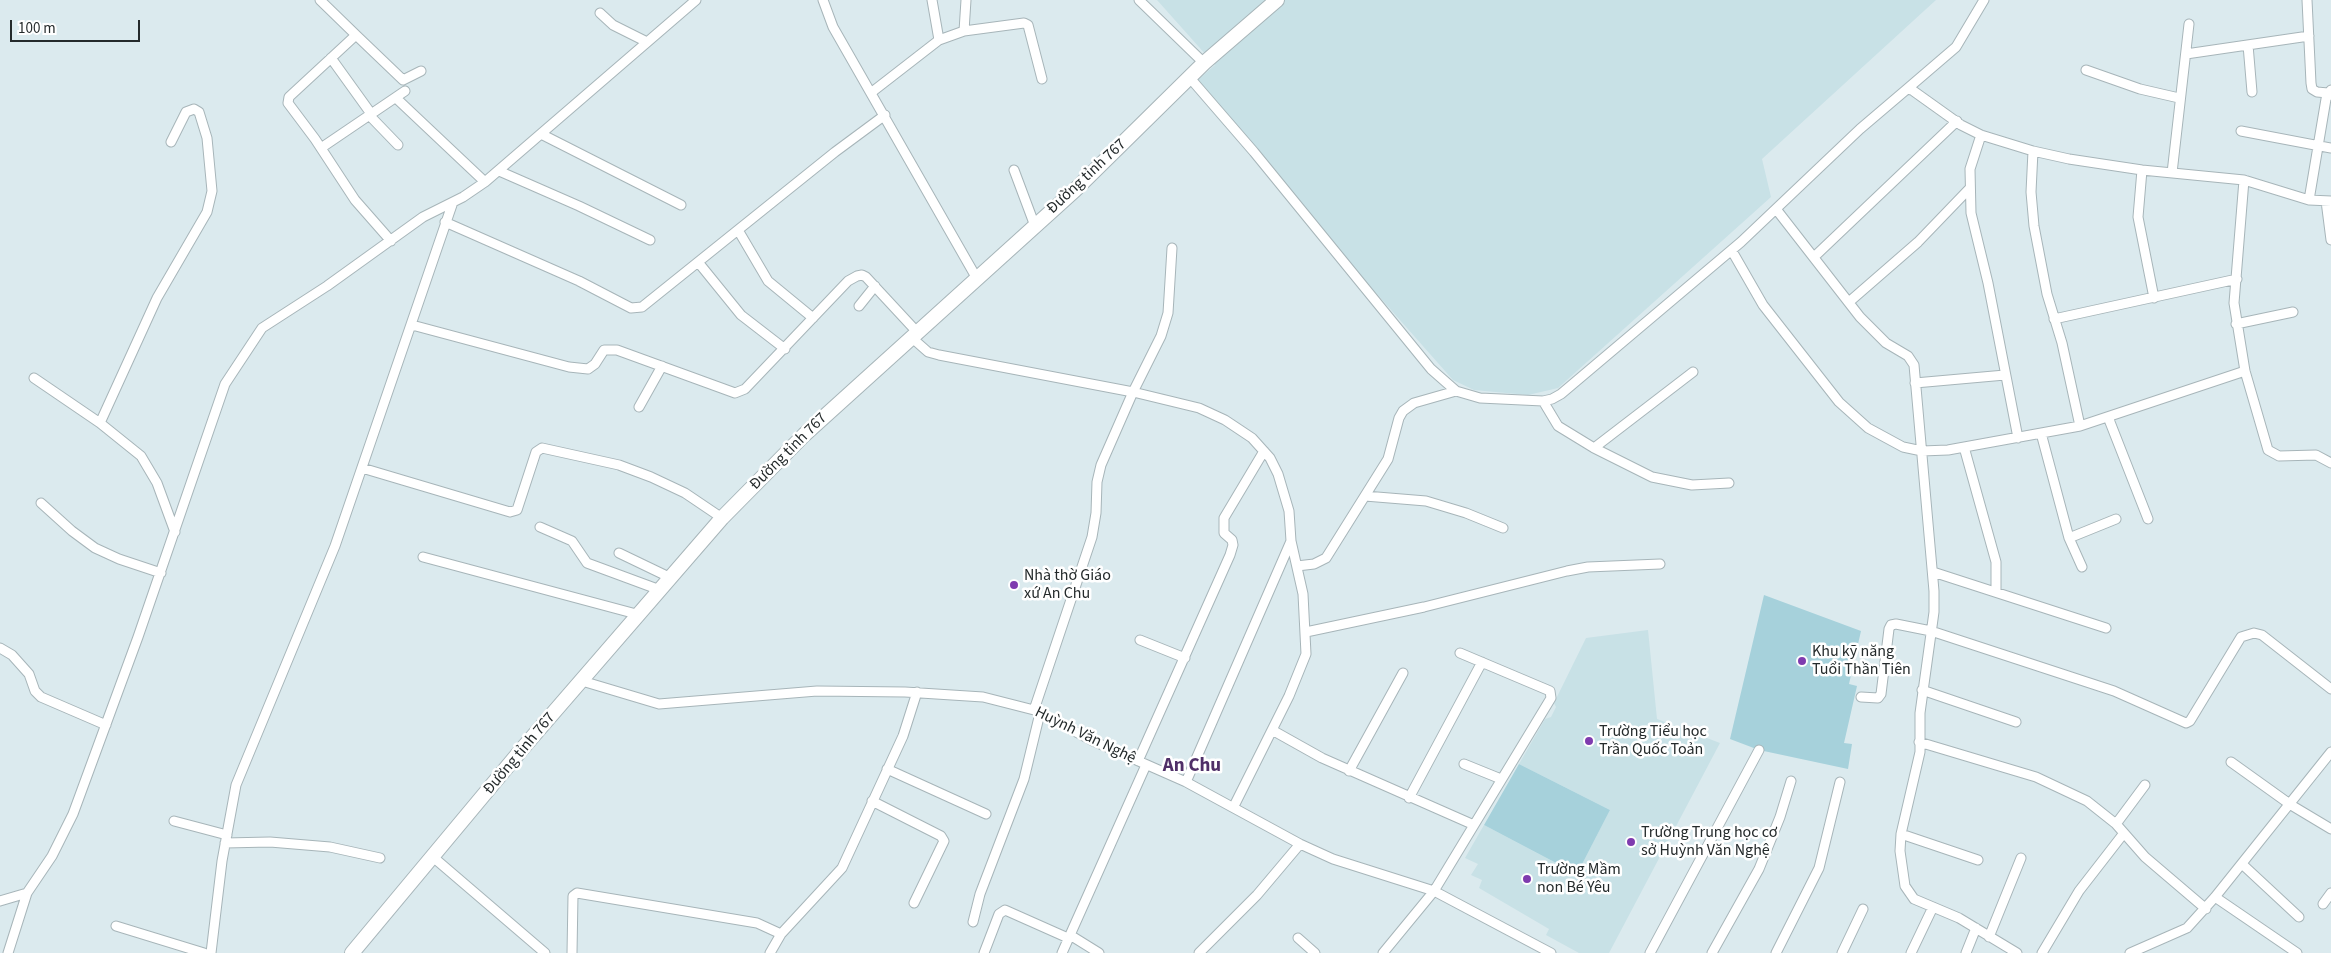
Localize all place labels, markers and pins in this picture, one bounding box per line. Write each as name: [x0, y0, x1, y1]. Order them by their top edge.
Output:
place label: Nhà thờ Giáo xứ An Chu: [1024, 566, 1111, 604]
marker: Nhà thờ Giáo xứ An Chu: [1008, 579, 1020, 591]
place label: Khu kỹ năng Tuổi Thần Tiên: [1812, 642, 1911, 680]
marker: Khu kỹ năng Tuổi Thần Tiên: [1796, 655, 1808, 667]
place label: Trường Tiểu học Trần Quốc Toản: [1599, 722, 1707, 760]
marker: Trường Tiểu học Trần Quốc Toản: [1583, 735, 1595, 747]
place label: Trường Trung học cơ sở Huỳnh Văn Nghệ: [1641, 823, 1777, 861]
marker: Trường Trung học cơ sở Huỳnh Văn Nghệ: [1625, 836, 1637, 848]
place label: Trường Mầm non Bé Yêu: [1537, 860, 1621, 898]
marker: Trường Mầm non Bé Yêu: [1521, 873, 1533, 885]

